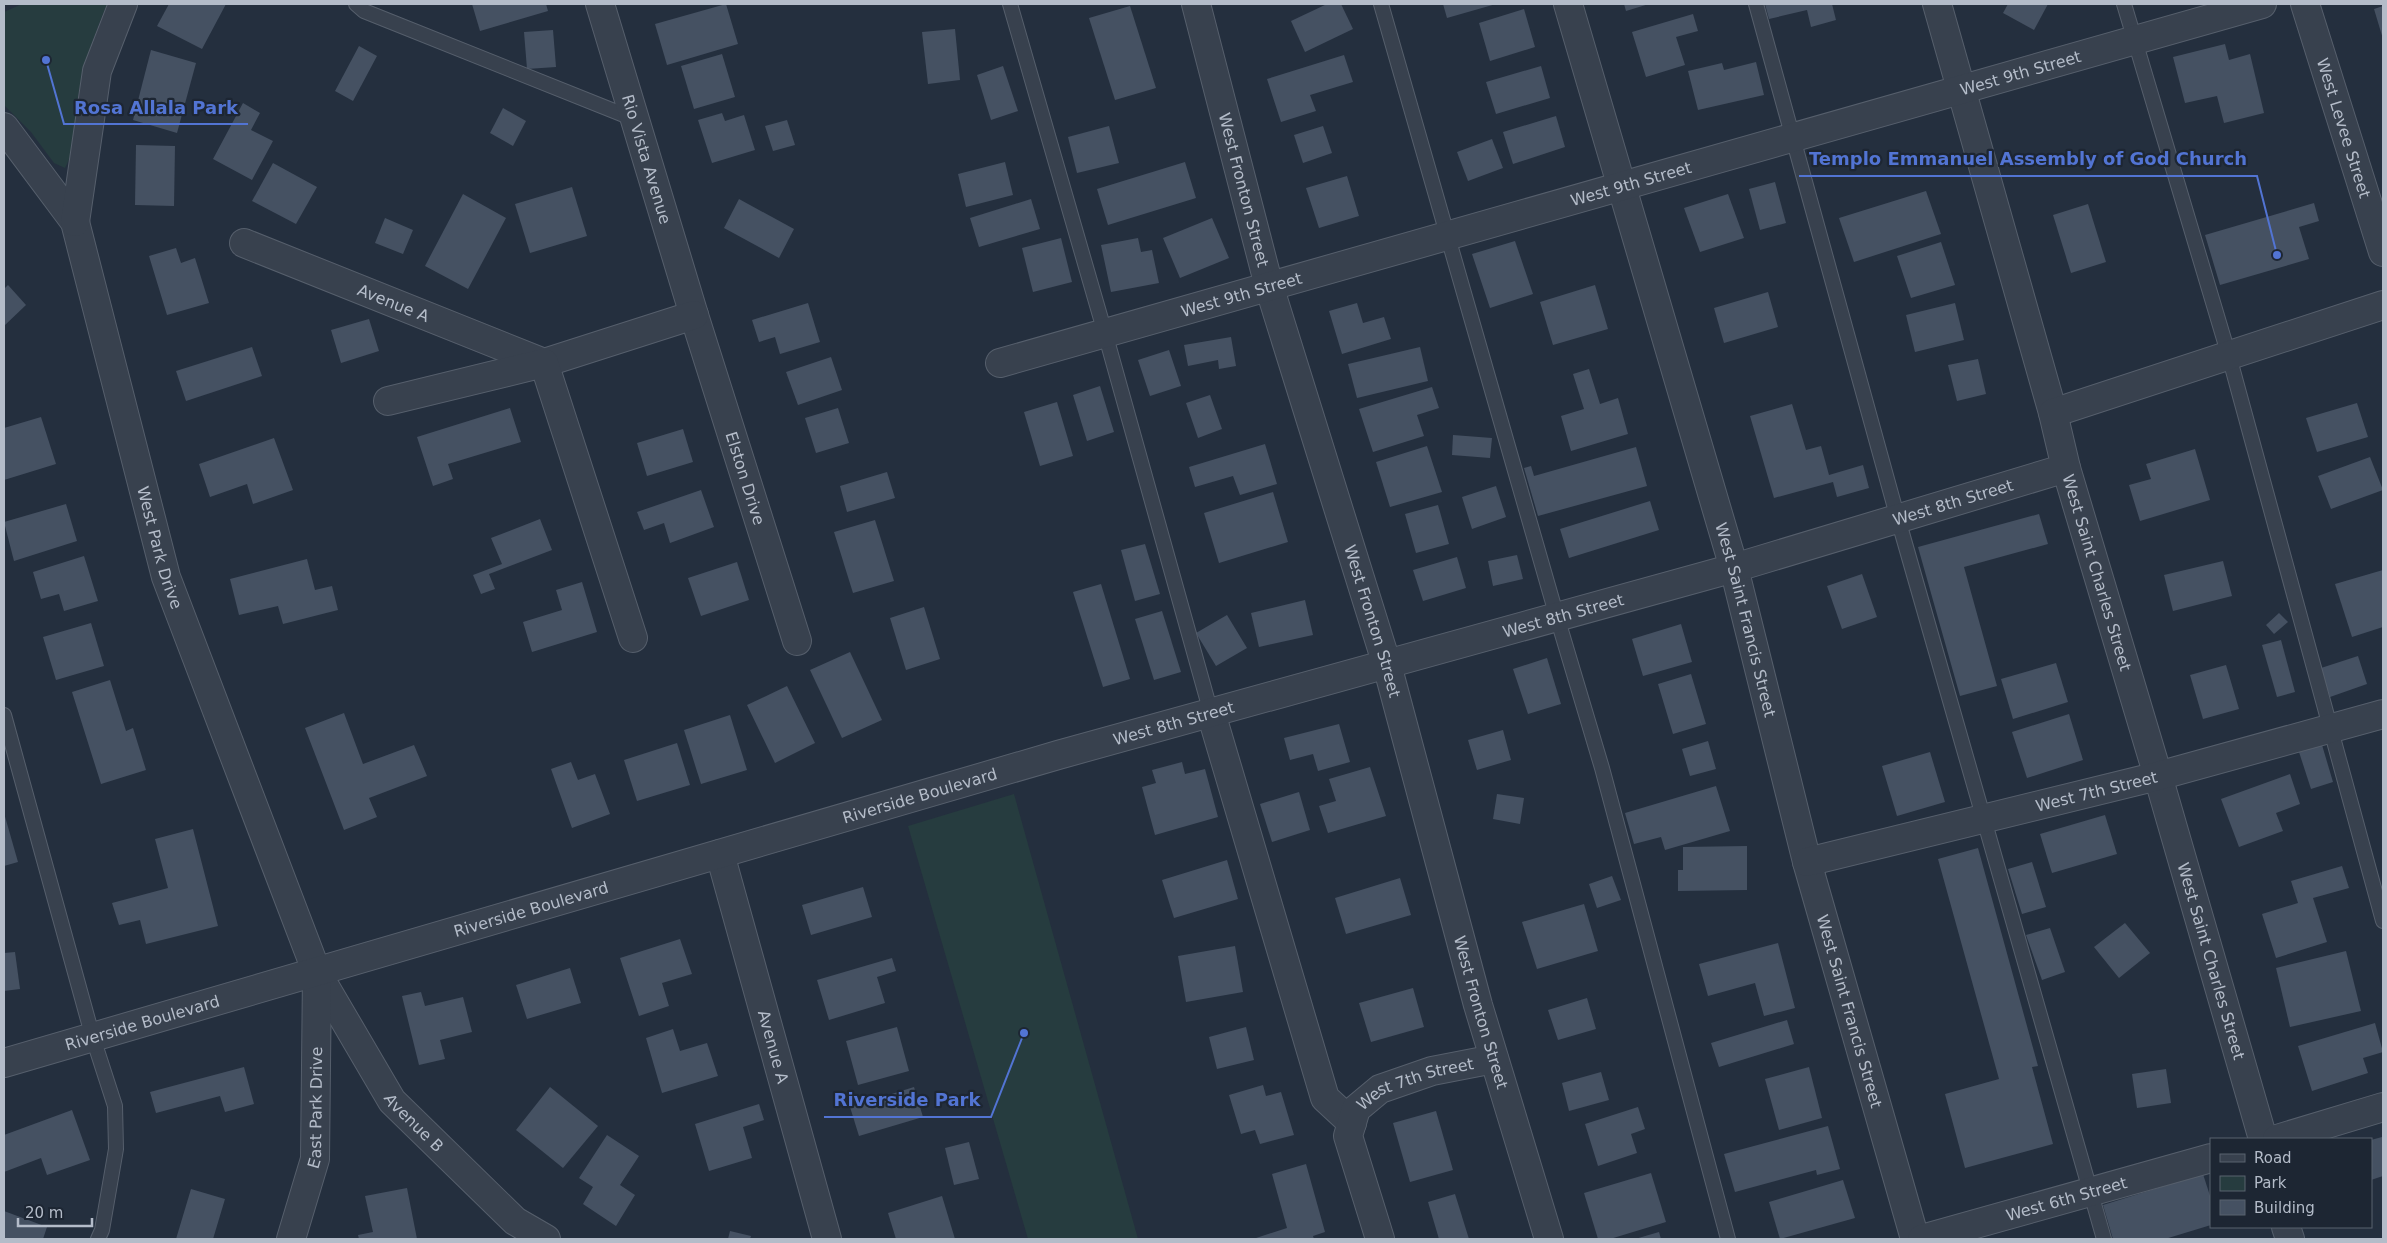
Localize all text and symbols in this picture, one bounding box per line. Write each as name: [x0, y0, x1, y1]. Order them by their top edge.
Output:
street label: West 9th Street: [1958, 47, 2083, 99]
street label: West Levee Street: [2313, 56, 2374, 201]
callout: Rosa Allala Park: [64, 91, 248, 124]
street label: Rio Vista Avenue: [618, 92, 675, 226]
text: Rosa Allala Park: [74, 97, 239, 118]
street label: West Fronton Street: [1215, 111, 1273, 269]
callout: Templo Emmanuel Assembly of God Church: [1799, 143, 2257, 176]
text: Templo Emmanuel Assembly of God Church: [1809, 148, 2247, 169]
street label: West 9th Street: [1568, 158, 1694, 210]
street label: West 9th Street: [1179, 269, 1304, 321]
street label: Avenue A: [355, 280, 432, 326]
street label: Elston Drive: [721, 429, 769, 527]
street label: West Saint Charles Street: [2058, 472, 2135, 673]
street label: West 8th Street: [1890, 475, 2015, 530]
street label: West Park Drive: [133, 484, 186, 612]
street label: West Saint Francis Street: [1711, 520, 1780, 719]
street label: West Fronton Street: [1340, 542, 1404, 700]
street label: West 8th Street: [1500, 590, 1626, 642]
street label: West 8th Street: [1111, 698, 1236, 749]
street label: Riverside Boulevard: [840, 764, 999, 827]
street label: West 7th Street: [2034, 767, 2159, 816]
street label: West Saint Charles Street: [2173, 860, 2249, 1062]
street label: Riverside Boulevard: [451, 878, 611, 941]
street label: West Saint Francis Street: [1813, 912, 1886, 1110]
street label: West Fronton Street: [1450, 934, 1512, 1091]
street label: Riverside Boulevard: [63, 991, 222, 1055]
street label: Avenue A: [754, 1008, 792, 1086]
street label: East Park Drive: [304, 1046, 326, 1171]
street label: West 7th Street: [1353, 1054, 1475, 1114]
callout: Riverside Park: [824, 1084, 991, 1117]
text: Riverside Park: [834, 1089, 981, 1110]
street label: Avenue B: [380, 1090, 447, 1156]
legend: [2210, 1138, 2372, 1228]
text: Road: [2254, 1149, 2292, 1167]
street label: West 6th Street: [2004, 1173, 2129, 1225]
text: Park: [2254, 1174, 2287, 1192]
scale bar: [18, 1196, 91, 1228]
text: Building: [2254, 1199, 2315, 1217]
text: 20 m: [25, 1204, 63, 1222]

